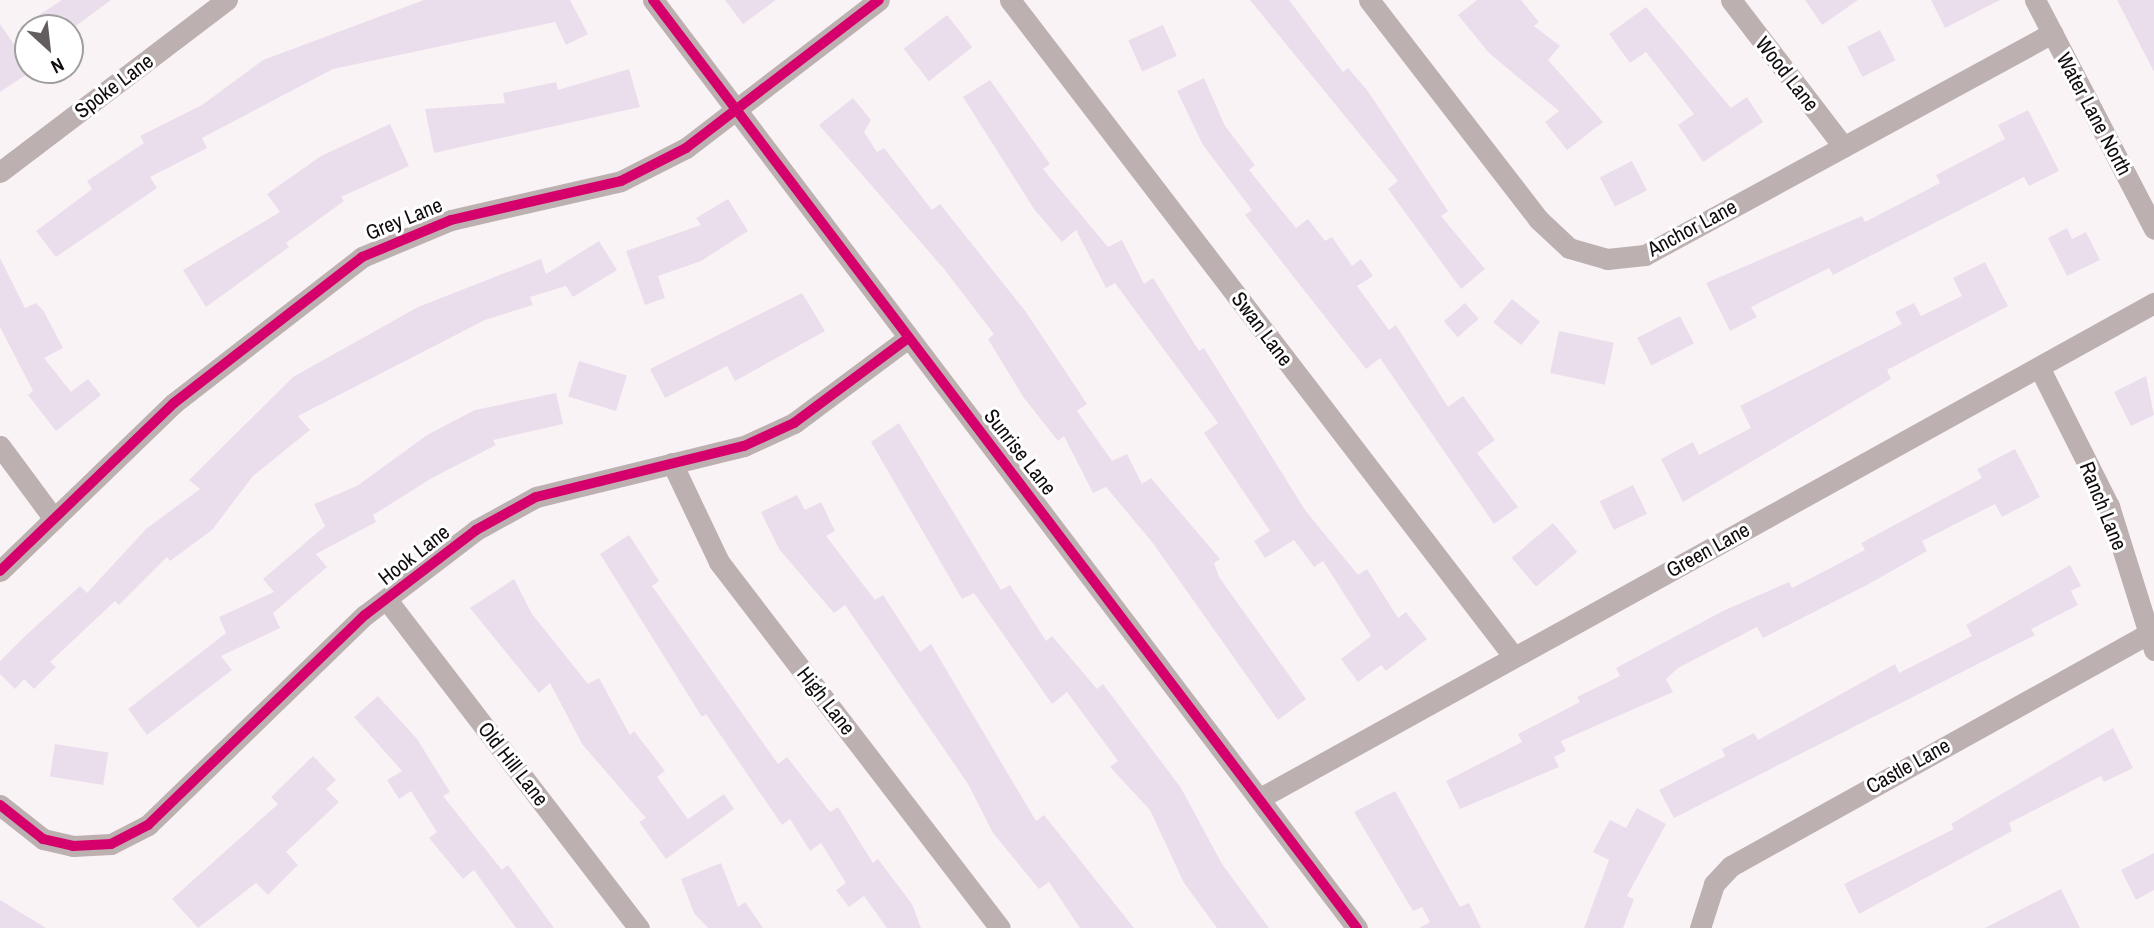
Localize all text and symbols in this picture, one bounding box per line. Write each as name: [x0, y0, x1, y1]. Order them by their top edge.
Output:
north arrow: [14, 14, 84, 84]
street label: Wood Lane: [1750, 32, 1824, 116]
street label: Spoke Lane: [70, 48, 158, 124]
street label: Water Lane North: [2051, 48, 2137, 180]
text: N: [47, 52, 69, 80]
street label: Grey Lane: [362, 192, 446, 246]
street label: Anchor Lane: [1643, 194, 1741, 262]
street label: Swan Lane: [1226, 287, 1298, 371]
street label: Sunrise Lane: [979, 404, 1061, 500]
street label: Ranch Lane: [2074, 458, 2132, 554]
street label: Green Lane: [1662, 517, 1754, 583]
street label: Hook Lane: [373, 519, 455, 591]
street label: High Lane: [792, 662, 860, 740]
street label: Old Hill Lane: [472, 717, 554, 811]
street label: Castle Lane: [1862, 733, 1954, 799]

